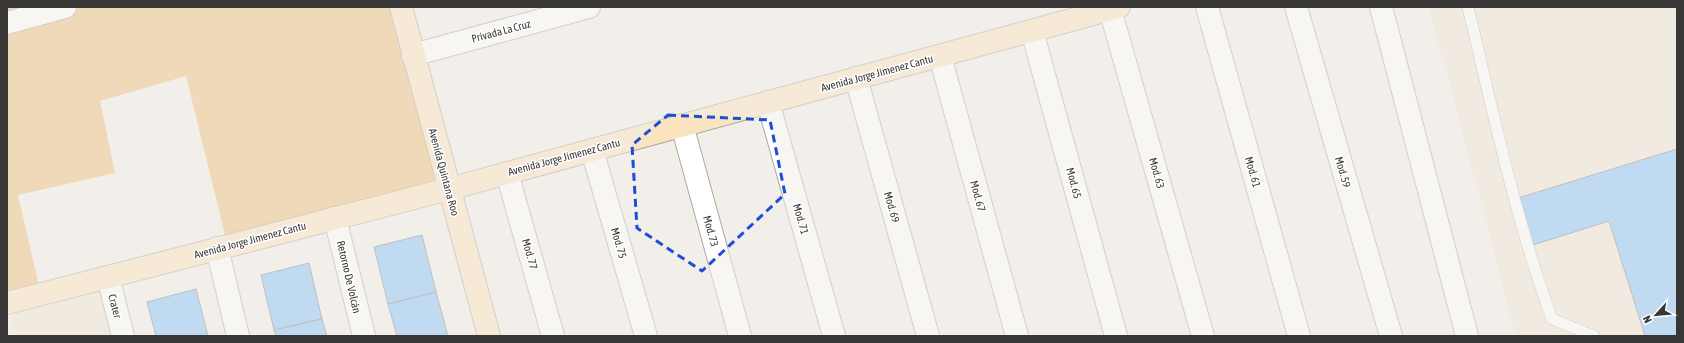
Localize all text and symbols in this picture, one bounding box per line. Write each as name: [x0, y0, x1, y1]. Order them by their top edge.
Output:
street label: Privada La Cruz: [470, 17, 532, 45]
street label: Avenida Jorge Jimenez Cantu: [820, 52, 934, 94]
street label: Avenida Quintana Roo: [427, 127, 461, 217]
street label: Avenida Jorge Jimenez Cantu: [507, 136, 621, 178]
street label: Mod. 61: [1243, 155, 1263, 189]
street label: Mod. 59: [1333, 155, 1353, 189]
street label: Mod. 63: [1147, 156, 1167, 190]
street label: Mod. 65: [1064, 166, 1084, 200]
street label: Mod. 67: [968, 179, 988, 213]
street label: Mod. 69: [882, 190, 902, 224]
street label: Mod. 71: [791, 202, 811, 236]
street label: Mod. 73: [701, 214, 721, 248]
street label: Avenida Jorge Jimenez Cantu: [193, 219, 307, 261]
street label: Mod. 75: [609, 226, 629, 260]
street label: Mod. 77: [520, 237, 540, 271]
street label: Retorno De Volcán: [335, 239, 363, 315]
street label: Crater: [106, 293, 124, 320]
north arrow: [1636, 295, 1676, 335]
text: N: [1640, 314, 1654, 325]

